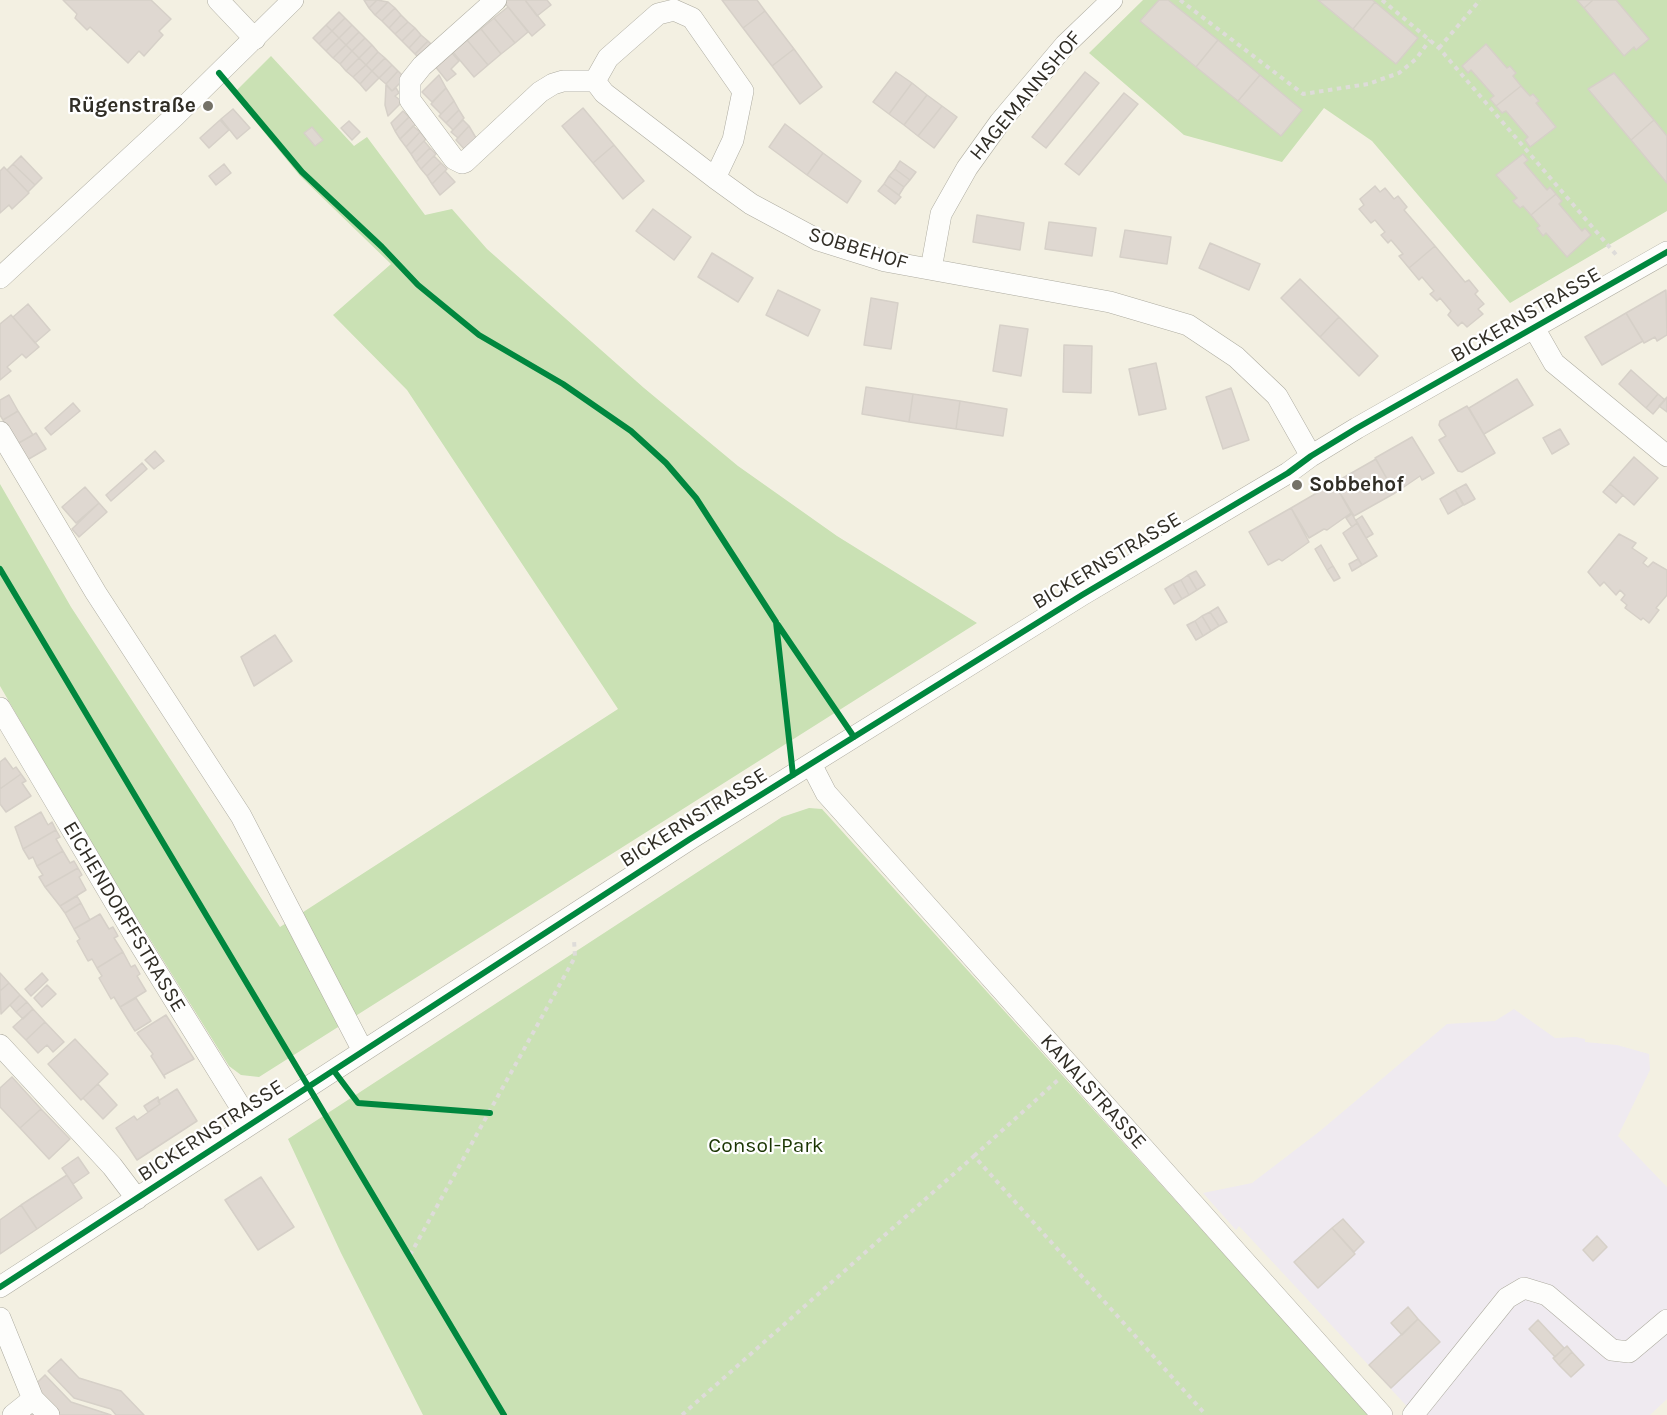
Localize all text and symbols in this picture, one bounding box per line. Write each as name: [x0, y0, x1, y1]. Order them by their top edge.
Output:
street label: HAGEMANNSHOF: [965, 26, 1087, 166]
place label: Rügenstraße: [68, 93, 196, 119]
marker: Rügenstraße: [201, 99, 215, 113]
street label: SOBBEHOF: [805, 222, 911, 276]
street label: BICKERNSTRASSE: [1447, 262, 1605, 368]
place label: Sobbehof: [1309, 472, 1404, 498]
marker: Sobbehof: [1290, 478, 1304, 492]
street label: BICKERNSTRASSE: [1028, 507, 1186, 615]
street label: BICKERNSTRASSE: [616, 763, 772, 873]
street label: EICHENDORFFSTRASSE: [57, 817, 191, 1017]
street label: KANALSTRASSE: [1035, 1029, 1151, 1155]
street label: BICKERNSTRASSE: [133, 1074, 289, 1188]
park label: Consol-Park: [708, 1133, 824, 1159]

